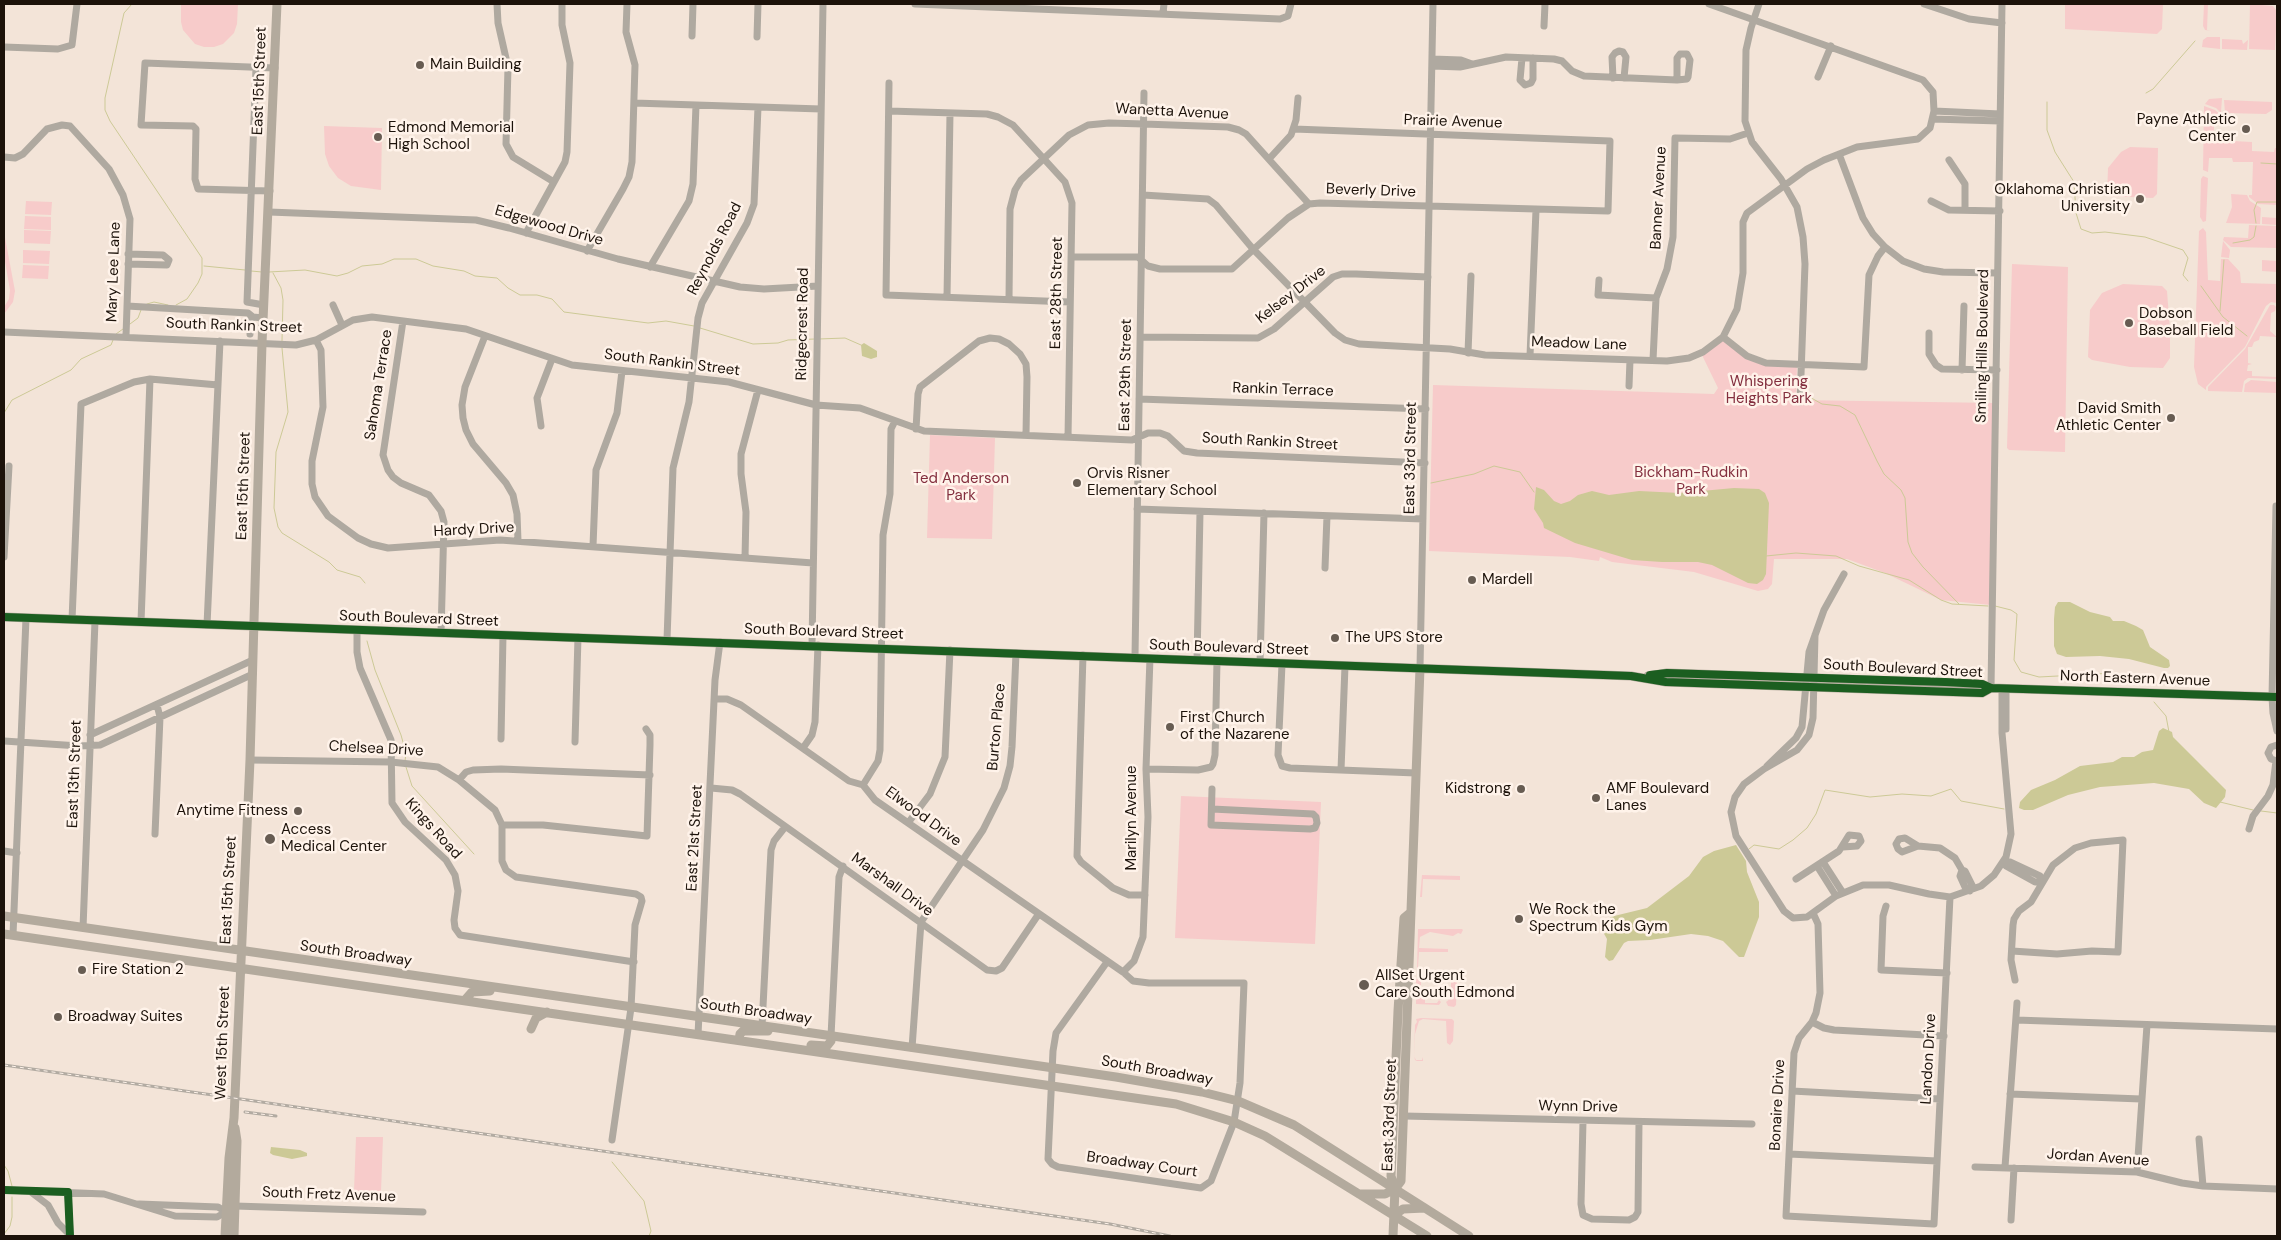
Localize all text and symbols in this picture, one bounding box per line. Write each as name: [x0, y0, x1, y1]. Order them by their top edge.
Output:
street label: East 15th Street: [249, 26, 271, 136]
place label: Main Building: [430, 56, 522, 74]
marker: Main Building: [414, 59, 426, 71]
street label: Wanetta Avenue: [1115, 100, 1229, 124]
street label: Prairie Avenue: [1403, 111, 1503, 133]
place label: Payne Athletic Center: [2137, 111, 2236, 146]
place label: Edmond Memorial High School: [388, 119, 514, 154]
marker: Payne Athletic Center: [2240, 123, 2252, 135]
marker: Edmond Memorial High School: [372, 131, 384, 143]
street label: Banner Avenue: [1647, 146, 1671, 250]
street label: Beverly Drive: [1326, 180, 1416, 202]
place label: Oklahoma Christian University: [1994, 181, 2130, 216]
marker: Oklahoma Christian University: [2134, 193, 2146, 205]
street label: Reynolds Road: [684, 200, 746, 298]
street label: Edgewood Drive: [493, 202, 605, 250]
street label: Mary Lee Lane: [103, 221, 125, 323]
street label: East 28th Street: [1047, 237, 1067, 349]
street label: Kelsey Drive: [1252, 262, 1330, 328]
street label: Ridgecrest Road: [793, 267, 813, 381]
street label: Smiling Hills Boulevard: [1973, 269, 1993, 423]
place label: Dobson Baseball Field: [2139, 305, 2233, 340]
street label: South Rankin Street: [166, 315, 302, 337]
marker: Dobson Baseball Field: [2123, 317, 2135, 329]
street label: East 29th Street: [1116, 319, 1136, 431]
street label: Sahoma Terrace: [361, 328, 397, 442]
street label: Meadow Lane: [1531, 333, 1627, 355]
street label: South Rankin Street: [603, 346, 741, 380]
park label: Whispering Heights Park: [1726, 373, 1812, 408]
street label: Rankin Terrace: [1232, 379, 1334, 401]
place label: David Smith Athletic Center: [2056, 400, 2161, 435]
street label: East 33rd Street: [1401, 402, 1421, 514]
marker: David Smith Athletic Center: [2165, 412, 2177, 424]
street label: South Rankin Street: [1201, 429, 1339, 455]
street label: East 15th Street: [233, 431, 255, 541]
park label: Bickham-Rudkin Park: [1634, 464, 1748, 499]
place label: Orvis Risner Elementary School: [1087, 465, 1217, 500]
park label: Ted Anderson Park: [913, 470, 1009, 505]
marker: Orvis Risner Elementary School: [1071, 477, 1083, 489]
street label: Hardy Drive: [433, 519, 515, 541]
place label: Mardell: [1482, 571, 1533, 589]
marker: Mardell: [1466, 574, 1478, 586]
street label: South Boulevard Street: [339, 607, 499, 631]
street label: South Boulevard Street: [744, 620, 904, 644]
place label: The UPS Store: [1345, 629, 1443, 647]
marker: The UPS Store: [1329, 632, 1341, 644]
street label: South Boulevard Street: [1149, 636, 1309, 660]
street label: South Boulevard Street: [1823, 656, 1983, 682]
street label: North Eastern Avenue: [2060, 667, 2210, 691]
street label: Burton Place: [984, 683, 1010, 771]
place label: First Church of the Nazarene: [1180, 709, 1289, 744]
street label: East 13th Street: [64, 720, 86, 828]
marker: First Church of the Nazarene: [1164, 721, 1176, 733]
street label: Chelsea Drive: [328, 738, 424, 760]
street label: Marilyn Avenue: [1123, 765, 1141, 871]
place label: Kidstrong: [1445, 780, 1511, 798]
place label: AMF Boulevard Lanes: [1606, 780, 1709, 815]
street label: Elwood Drive: [881, 783, 965, 851]
marker: Kidstrong: [1515, 783, 1527, 795]
street label: East 21st Street: [683, 784, 707, 892]
marker: AMF Boulevard Lanes: [1590, 792, 1602, 804]
street label: Kings Road: [401, 795, 465, 863]
place label: Anytime Fitness: [176, 802, 288, 820]
marker: Anytime Fitness: [292, 805, 304, 817]
place label: Access Medical Center: [281, 821, 387, 856]
marker: Access Medical Center: [263, 832, 277, 846]
street label: East 15th Street: [217, 835, 241, 945]
street label: Marshall Drive: [848, 849, 936, 921]
place label: We Rock the Spectrum Kids Gym: [1529, 901, 1668, 936]
marker: We Rock the Spectrum Kids Gym: [1513, 913, 1525, 925]
street label: South Broadway: [299, 937, 413, 971]
place label: Fire Station 2: [92, 961, 184, 979]
marker: Fire Station 2: [76, 964, 88, 976]
place label: AllSet Urgent Care South Edmond: [1375, 967, 1515, 1002]
marker: AllSet Urgent Care South Edmond: [1357, 978, 1371, 992]
street label: West 15th Street: [212, 986, 234, 1100]
street label: South Broadway: [699, 995, 813, 1029]
place label: Broadway Suites: [68, 1008, 183, 1026]
marker: Broadway Suites: [52, 1011, 64, 1023]
street label: Landon Drive: [1918, 1013, 1940, 1105]
street label: South Broadway: [1100, 1052, 1214, 1090]
street label: East 33rd Street: [1379, 1058, 1401, 1172]
street label: Bonaire Drive: [1767, 1059, 1789, 1151]
street label: Wynn Drive: [1538, 1097, 1618, 1117]
street label: Jordan Avenue: [2046, 1145, 2150, 1171]
street label: Broadway Court: [1085, 1148, 1199, 1182]
street label: South Fretz Avenue: [262, 1184, 396, 1206]

